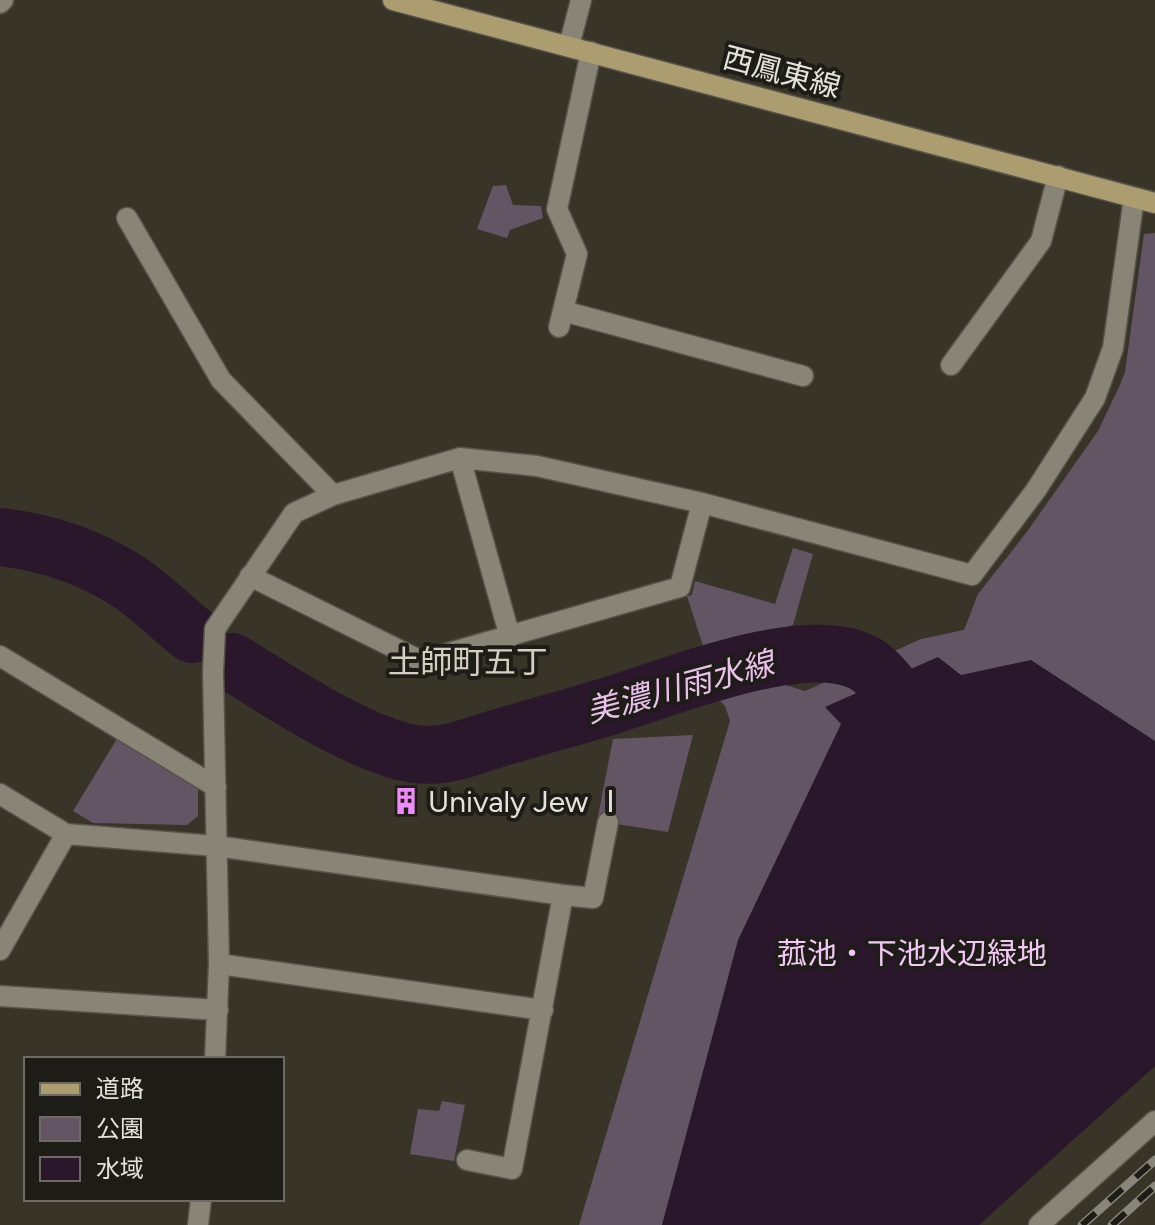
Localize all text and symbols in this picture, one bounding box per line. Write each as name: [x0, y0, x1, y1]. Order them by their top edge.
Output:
street label: 西鳳東線: [719, 39, 845, 105]
district label: 土師町五丁: [388, 643, 548, 681]
water label: 美濃川雨水線: [582, 643, 782, 730]
place label: Univaly Jew Ⅰ: [428, 783, 626, 820]
building icon: Univaly Jew Ⅰ: [391, 786, 421, 816]
park label: 菰池・下池水辺緑地: [777, 935, 1047, 972]
legend: [24, 1057, 284, 1201]
text: 道路: [96, 1074, 144, 1103]
text: 公園: [96, 1114, 144, 1143]
text: 水域: [96, 1154, 144, 1183]

